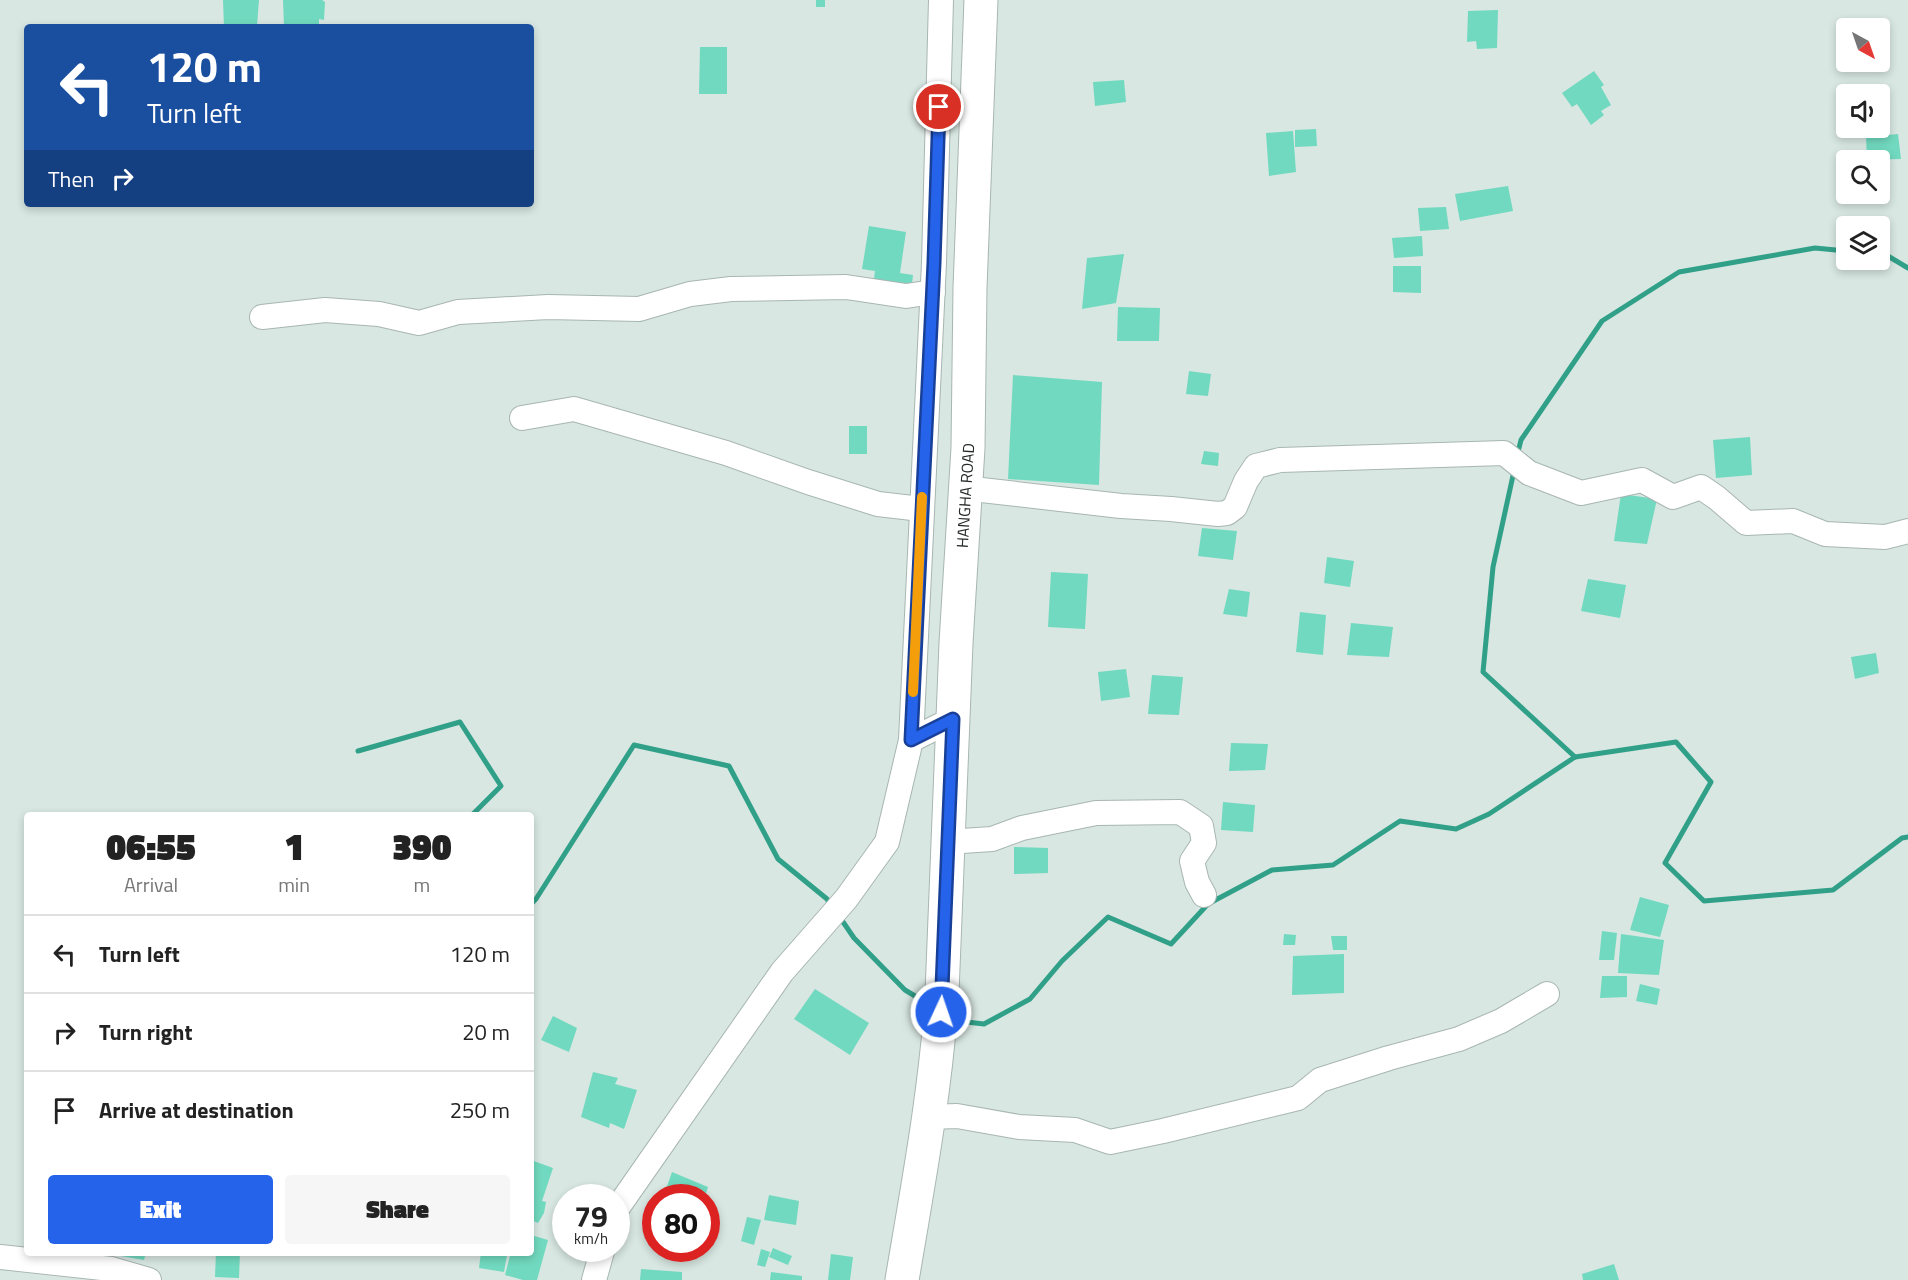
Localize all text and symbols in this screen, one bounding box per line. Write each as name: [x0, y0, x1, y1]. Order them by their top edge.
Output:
north arrow: [1836, 18, 1890, 72]
map controls: [1836, 18, 1890, 270]
text: 120 m: [147, 34, 262, 98]
icon: left: [48, 48, 126, 126]
pin: [913, 81, 964, 132]
button: sound: [1836, 84, 1890, 138]
icon: arrive: [922, 90, 955, 123]
text: Turn left: [147, 92, 241, 133]
button: search: [1836, 150, 1890, 204]
text: Then: [48, 162, 94, 196]
icon: right: [106, 162, 139, 195]
button: layers: [1836, 216, 1890, 270]
street label: HANGHA ROAD: [950, 442, 980, 549]
text: 06:55: [106, 819, 196, 874]
text: 1: [284, 819, 304, 874]
text: 390: [392, 819, 452, 874]
text: Arrival: [124, 869, 178, 900]
text: min: [278, 869, 310, 900]
text: m: [414, 869, 430, 900]
text: Turn left: [99, 937, 180, 971]
text: 120 m: [450, 937, 510, 971]
icon: left: [48, 938, 81, 971]
position arrow: [909, 980, 973, 1044]
text: Turn right: [99, 1015, 193, 1049]
text: 20 m: [462, 1015, 510, 1049]
icon: right: [48, 1016, 81, 1049]
text: Arrive at destination: [99, 1093, 294, 1127]
text: 250 m: [450, 1093, 510, 1127]
icon: arrive: [48, 1094, 81, 1127]
button: Exit: [48, 1175, 273, 1244]
button: Share: [285, 1175, 510, 1244]
speed limit sign: 80: [642, 1184, 720, 1262]
text: 79: [574, 1193, 608, 1239]
text: km/h: [574, 1227, 608, 1250]

